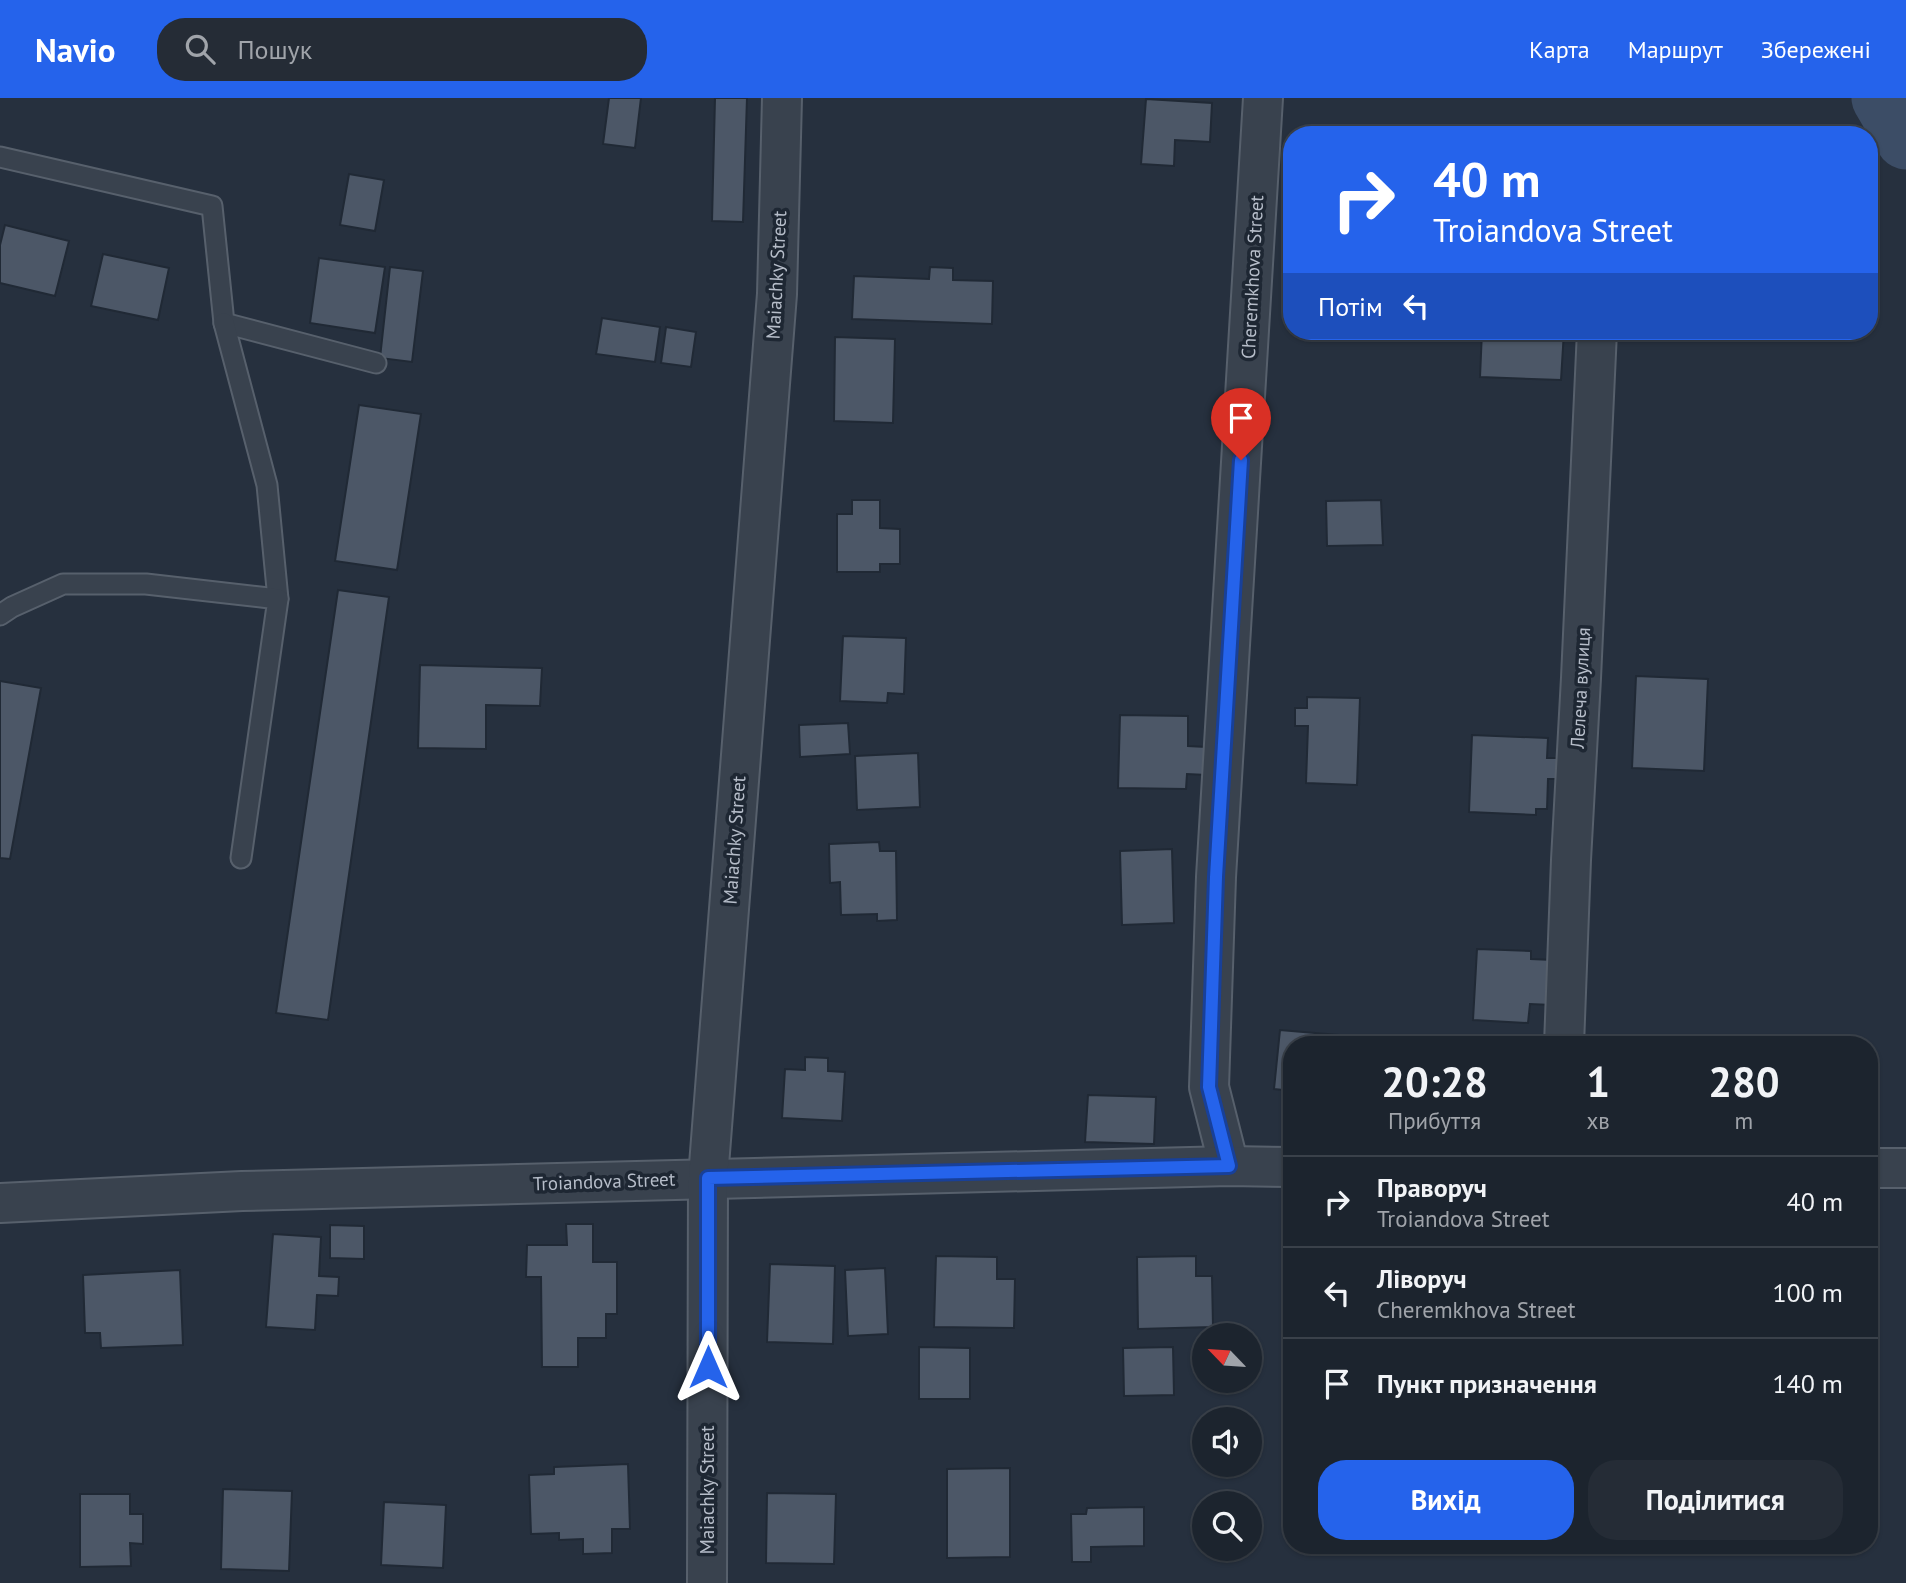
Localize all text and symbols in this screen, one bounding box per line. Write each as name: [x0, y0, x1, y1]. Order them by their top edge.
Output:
search box: [157, 18, 647, 81]
text: Navio: [35, 28, 115, 71]
icon: search: [181, 30, 219, 68]
text: Пошук: [237, 33, 312, 66]
text: Карта: [1529, 34, 1590, 65]
text: Маршрут: [1628, 34, 1723, 65]
text: Збережені: [1761, 34, 1871, 65]
text: 40 m: [1433, 147, 1540, 211]
icon: right: [1318, 154, 1409, 245]
street label: Cheremkhova Street: [1236, 194, 1268, 360]
text: Troiandova Street: [1433, 209, 1673, 251]
street label: Maiachky Street: [761, 210, 791, 340]
icon: left: [1397, 287, 1435, 325]
text: Потім: [1318, 290, 1383, 323]
pin: [1211, 388, 1271, 460]
icon: arrive: [1222, 399, 1260, 437]
street label: Лелеча вулиця: [1565, 627, 1595, 750]
street label: Maiachky Street: [718, 774, 750, 905]
text: 20:28: [1381, 1054, 1488, 1109]
text: 1: [1586, 1054, 1610, 1109]
text: 280: [1708, 1054, 1780, 1109]
text: Прибуття: [1388, 1106, 1481, 1135]
text: хв: [1586, 1106, 1610, 1135]
text: m: [1735, 1106, 1753, 1135]
street label: Troiandova Street: [532, 1167, 676, 1195]
text: Праворуч: [1377, 1171, 1487, 1204]
icon: right: [1318, 1183, 1356, 1221]
text: 40 m: [1787, 1185, 1843, 1218]
text: Troiandova Street: [1377, 1204, 1549, 1233]
text: Ліворуч: [1377, 1262, 1467, 1295]
icon: left: [1318, 1274, 1356, 1312]
text: 100 m: [1772, 1276, 1843, 1309]
text: Cheremkhova Street: [1377, 1295, 1576, 1324]
north arrow: [1192, 1323, 1262, 1393]
map controls: [1192, 1323, 1262, 1561]
position arrow: [671, 1330, 745, 1404]
icon: arrive: [1318, 1365, 1356, 1403]
text: Пункт призначення: [1377, 1367, 1597, 1400]
text: 140 m: [1772, 1367, 1843, 1400]
button: sound: [1192, 1407, 1262, 1477]
street label: Maiachky Street: [695, 1425, 719, 1554]
button: Вихід: [1318, 1460, 1574, 1540]
button: Поділитися: [1588, 1460, 1843, 1540]
button: search: [1192, 1491, 1262, 1561]

